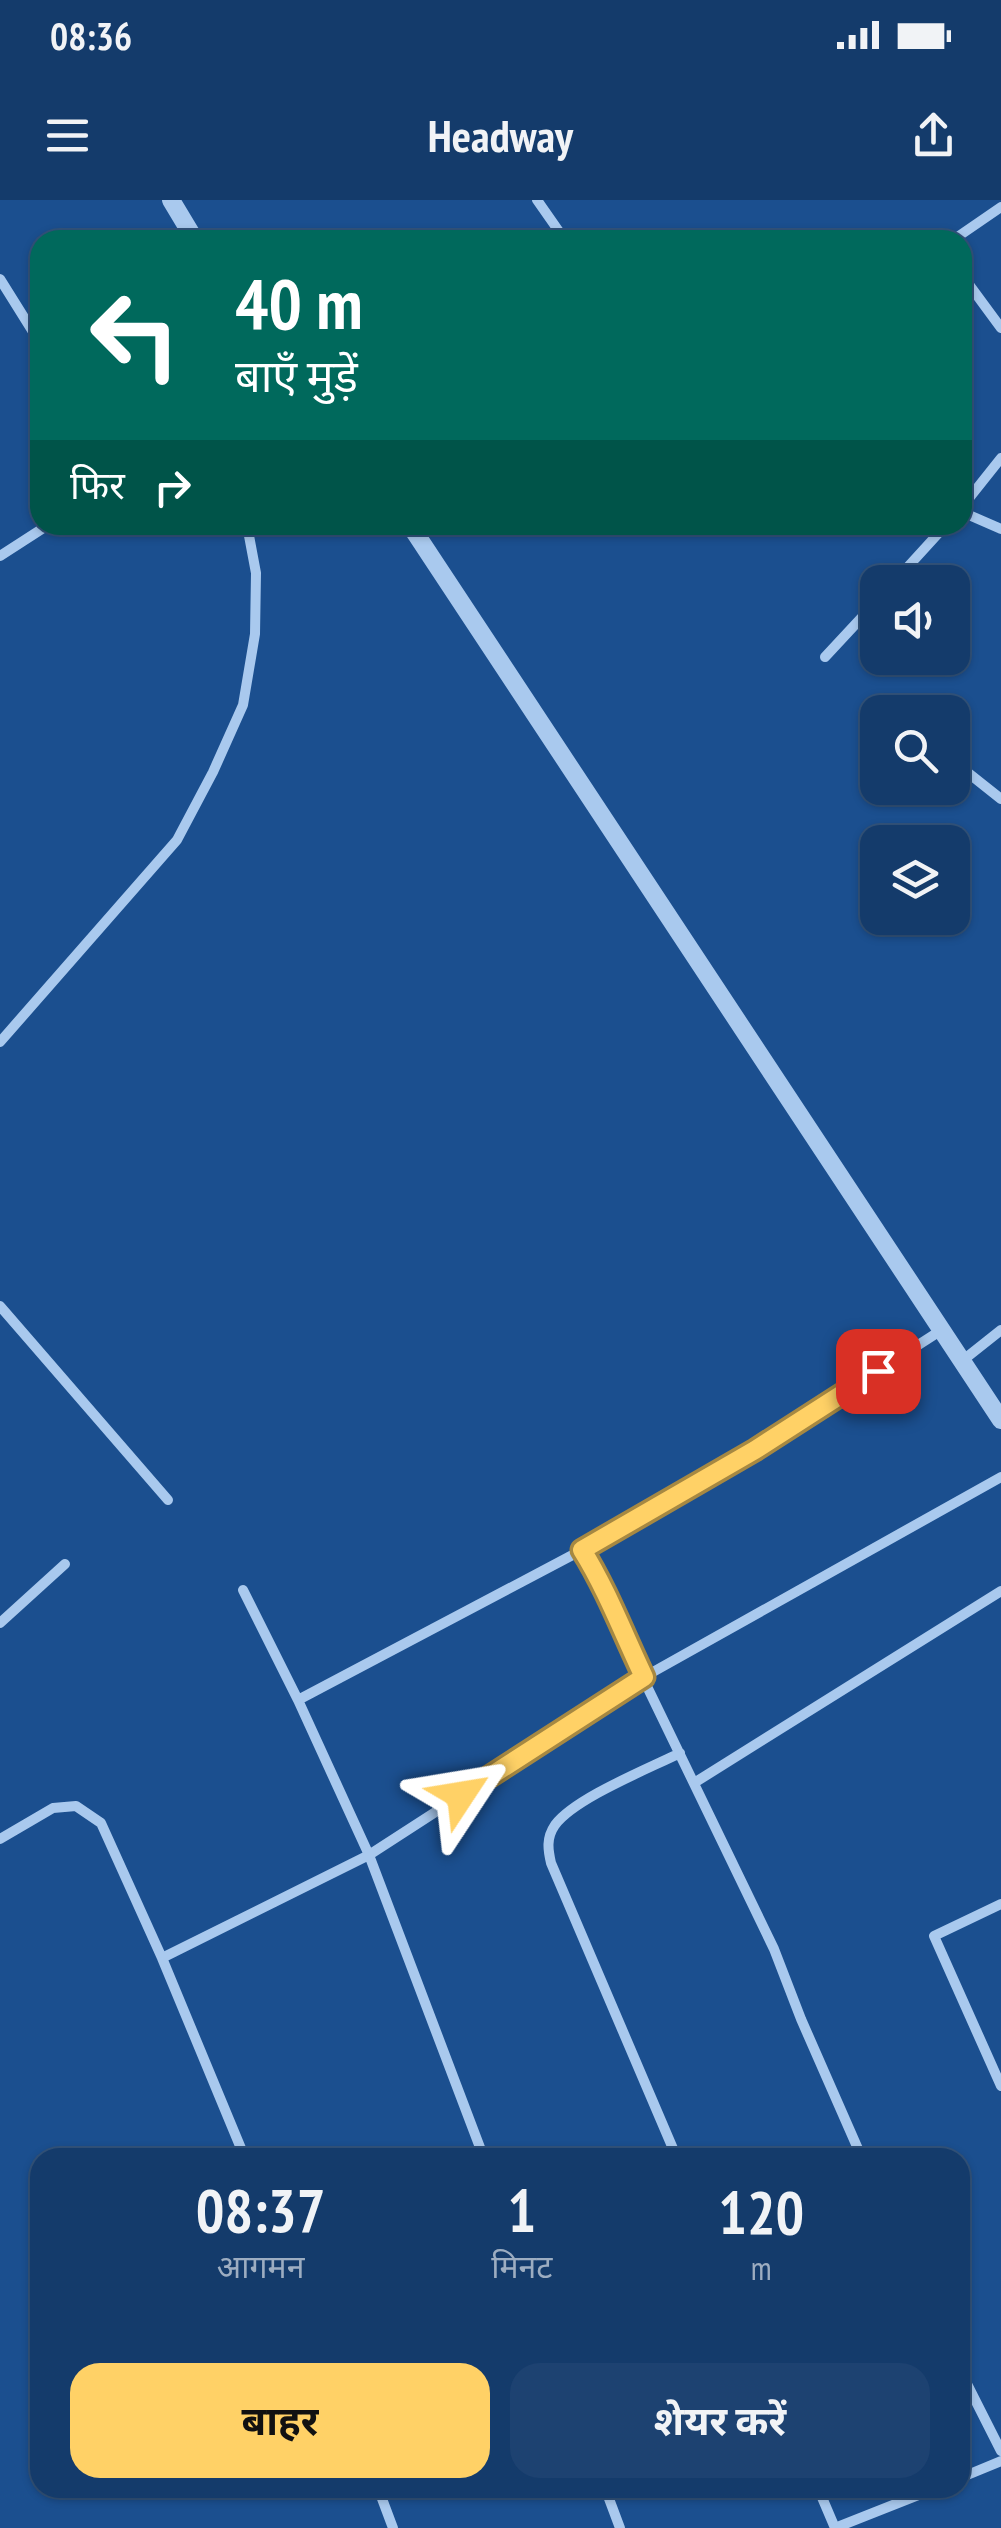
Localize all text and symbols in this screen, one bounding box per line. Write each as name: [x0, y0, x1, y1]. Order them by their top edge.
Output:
text: 08:36: [50, 11, 132, 60]
text: Headway: [428, 106, 573, 164]
icon: menu: [40, 108, 95, 163]
icon: share: [906, 108, 961, 163]
text: 40 m: [235, 258, 363, 348]
icon: left: [70, 270, 200, 400]
text: बाएँ मुड़ें: [235, 346, 358, 404]
text: फिर: [70, 460, 125, 509]
icon: right: [145, 460, 200, 515]
map controls: [860, 565, 970, 935]
button: sound: [860, 565, 970, 675]
button: search: [860, 695, 970, 805]
button: layers: [860, 825, 970, 935]
pin: [836, 1329, 921, 1414]
icon: arrive: [851, 1344, 906, 1399]
position arrow: [409, 1743, 513, 1847]
text: 08:37: [196, 2171, 325, 2249]
text: 1: [508, 2171, 536, 2249]
text: 120: [718, 2173, 804, 2251]
text: आगमन: [217, 2245, 304, 2287]
text: मिनट: [491, 2245, 553, 2287]
text: m: [751, 2247, 772, 2289]
button: बाहर: [70, 2363, 490, 2478]
button: शेयर करें: [510, 2363, 930, 2478]

